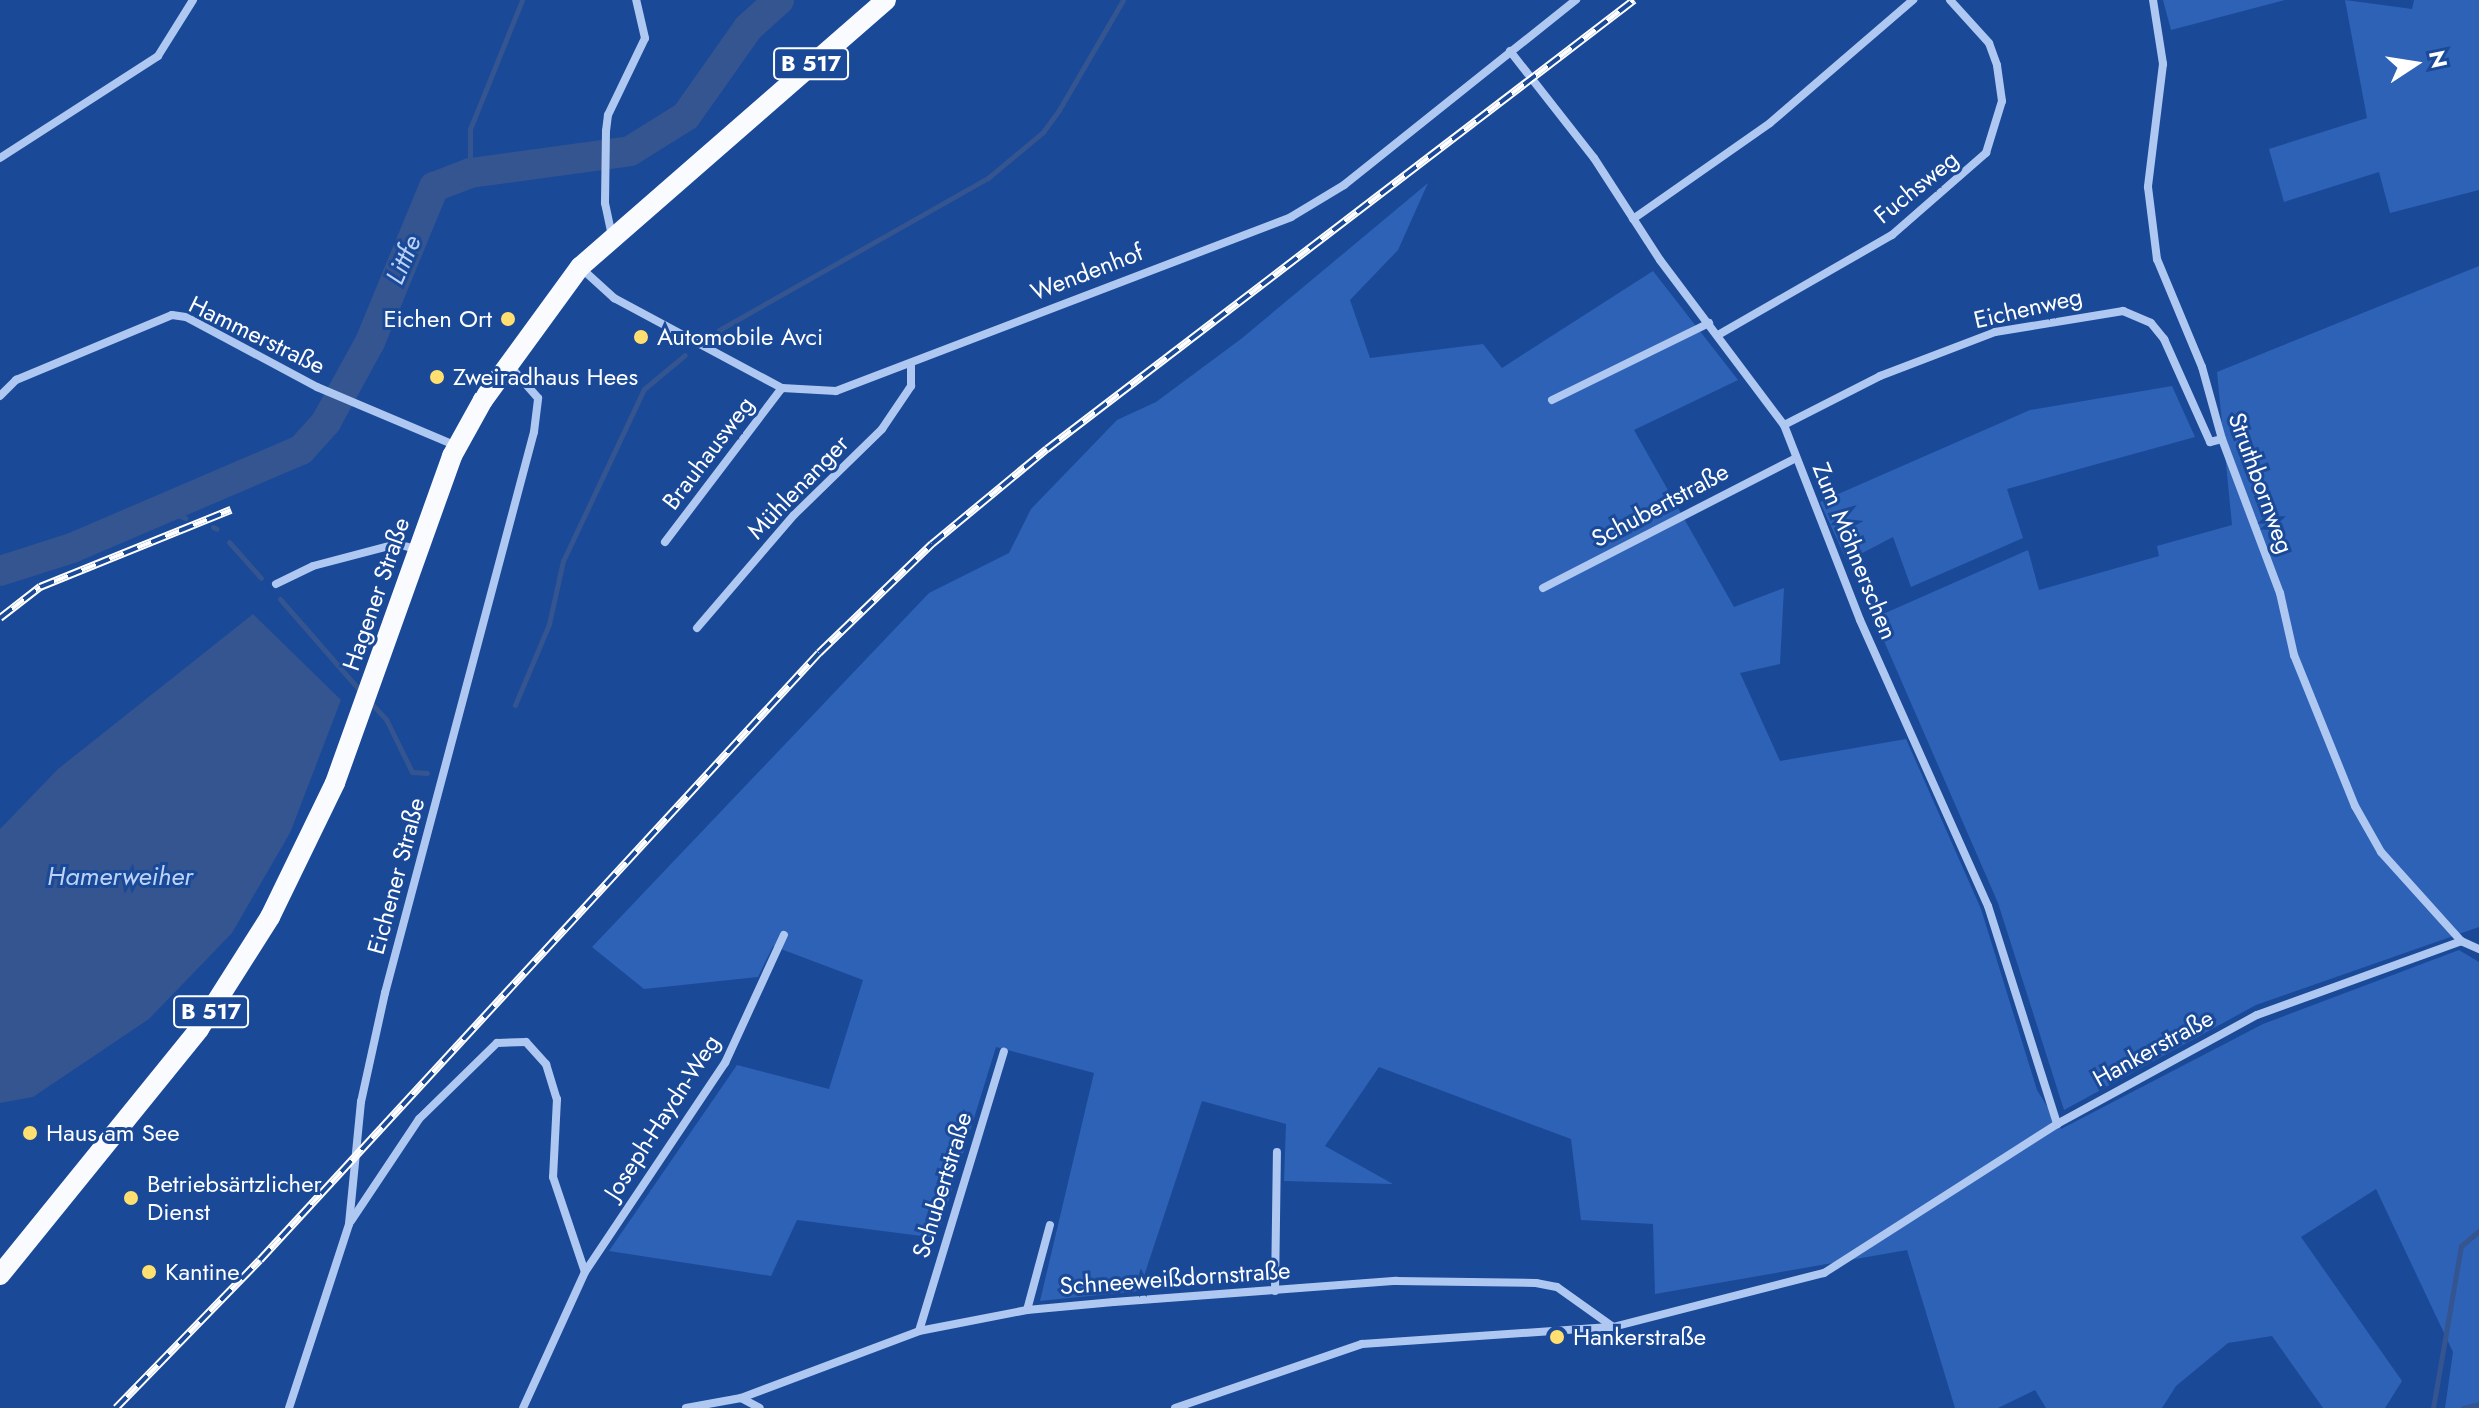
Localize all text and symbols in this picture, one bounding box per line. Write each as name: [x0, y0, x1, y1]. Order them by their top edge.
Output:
north arrow: [2375, 24, 2455, 104]
road number: B 517: [773, 46, 849, 82]
text: N: [2421, 47, 2456, 71]
street label: Fuchsweg: [1868, 144, 1964, 230]
water label: Littfe: [380, 231, 428, 289]
street label: Wendenhof: [1027, 237, 1147, 307]
street label: Eichenweg: [1971, 282, 2085, 334]
street label: Hammerstraße: [184, 290, 330, 380]
place label: Eichen Ort: [383, 305, 492, 333]
marker: Eichen Ort: [499, 310, 517, 328]
place label: Automobile Avci: [657, 323, 823, 351]
marker: Automobile Avci: [632, 328, 650, 346]
place label: Zweiradhaus Hees: [453, 363, 638, 391]
marker: Zweiradhaus Hees: [428, 368, 446, 386]
street label: Brauhausweg: [656, 391, 760, 515]
street label: Struthbornweg: [2222, 409, 2300, 557]
street label: Mühlenanger: [741, 429, 855, 545]
street label: Schubertstraße: [1587, 457, 1733, 553]
street label: Zum Möhnerschen: [1806, 458, 1904, 644]
street label: Hagener Straße: [336, 514, 416, 674]
street label: Eichener Straße: [361, 795, 431, 957]
water label: Hamerweiher: [47, 861, 193, 893]
road number: B 517: [173, 994, 249, 1030]
street label: Hankerstraße: [2088, 1003, 2218, 1093]
street label: Joseph-Haydn-Weg: [598, 1029, 726, 1205]
street label: Schubertstraße: [906, 1109, 978, 1261]
place label: Haus am See: [46, 1119, 180, 1147]
marker: Haus am See: [21, 1124, 39, 1142]
place label: Betriebsärtzlicher Dienst: [147, 1170, 322, 1226]
marker: Betriebsärtzlicher Dienst: [122, 1189, 140, 1207]
street label: Schneeweißdornstraße: [1059, 1256, 1291, 1300]
place label: Kantine: [165, 1258, 240, 1286]
marker: Kantine: [140, 1263, 158, 1281]
place label: Hankerstraße: [1573, 1323, 1706, 1351]
marker: Hankerstraße: [1548, 1328, 1566, 1346]

